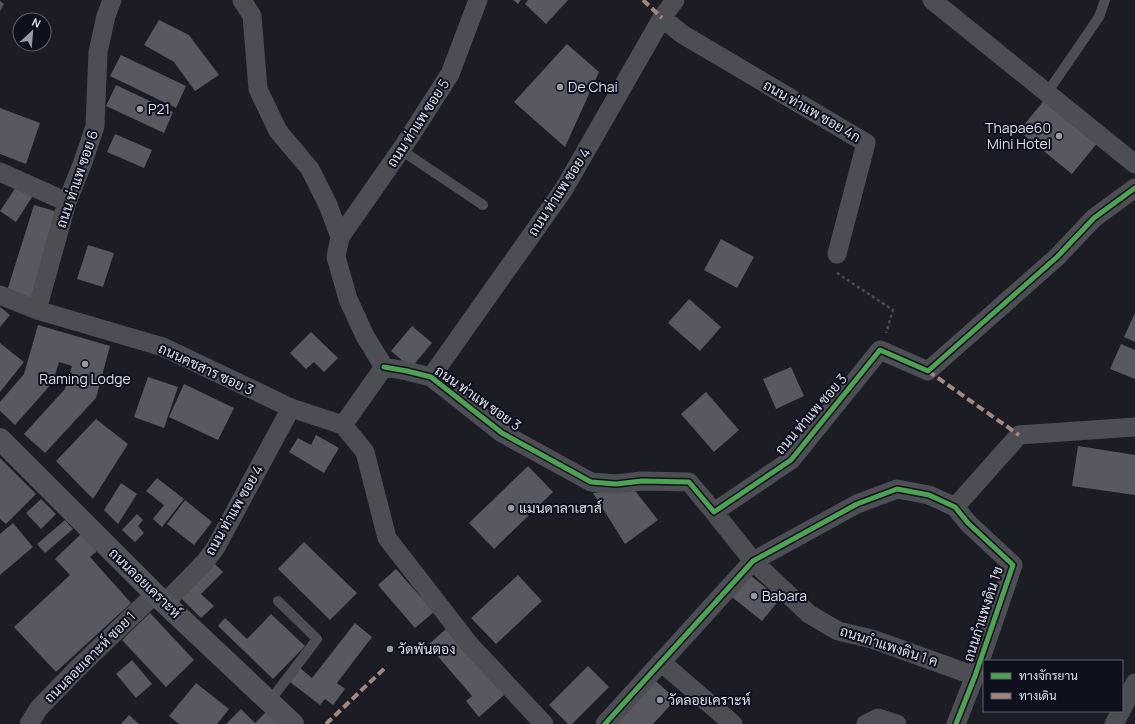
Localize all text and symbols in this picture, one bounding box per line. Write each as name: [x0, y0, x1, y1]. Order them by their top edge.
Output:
north arrow: [12, 12, 52, 52]
text: N: [30, 14, 44, 31]
street label: ถนน ท่าแพ ซอย 5: [382, 75, 453, 170]
street label: ถนน ท่าแพ ซอย 4ก: [760, 75, 865, 146]
place label: De Chai: [568, 77, 618, 96]
marker: De Chai: [555, 82, 565, 92]
place label: P21: [148, 99, 170, 118]
marker: P21: [135, 104, 145, 114]
place label: Thapae60 Mini Hotel: [985, 118, 1051, 153]
street label: ถนน ท่าแพ ซอย 6: [51, 127, 102, 230]
marker: Thapae60 Mini Hotel: [1054, 131, 1064, 141]
street label: ถนน ท่าแพ ซอย 4: [523, 144, 594, 240]
street label: ถนนคชสาร ซอย 3: [156, 338, 257, 399]
marker: Raming Lodge: [80, 359, 90, 369]
street label: ถนน ท่าแพ ซอย 3: [431, 361, 525, 434]
place label: Raming Lodge: [39, 369, 131, 388]
street label: ถนน ท่าแพ ซอย 3: [770, 369, 851, 458]
street label: ถนน ท่าแพ ซอย 4: [200, 461, 267, 559]
place label: แมนดาลาเฮาส์: [519, 498, 602, 517]
marker: แมนดาลาเฮาส์: [506, 503, 516, 513]
street label: ถนนลอยเคราะห์: [105, 543, 185, 622]
street label: ถนนกำแพงดิน 1ข: [958, 564, 1007, 664]
place label: Babara: [762, 586, 807, 605]
marker: Babara: [749, 591, 759, 601]
street label: ถนนลอยเคาะห์ ซอย 1: [40, 607, 140, 707]
street label: ถนนกำแพงดิน 1 ค: [838, 621, 941, 670]
place label: วัดพันตอง: [398, 639, 456, 658]
marker: วัดพันตอง: [385, 644, 395, 654]
legend: [983, 660, 1123, 712]
text: ทางจักรยาน: [1019, 667, 1078, 684]
text: ทางเดิน: [1019, 687, 1057, 704]
place label: วัดลอยเคราะห์: [668, 690, 751, 709]
marker: วัดลอยเคราะห์: [655, 695, 665, 705]

